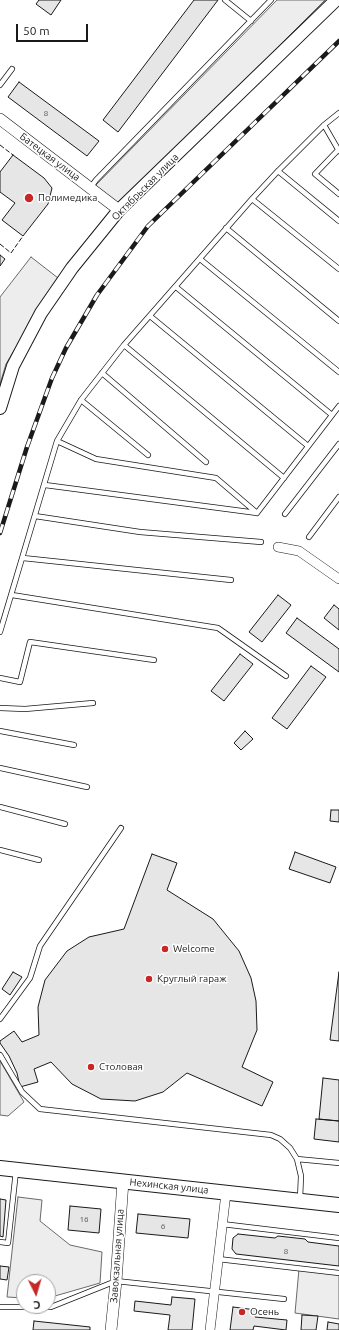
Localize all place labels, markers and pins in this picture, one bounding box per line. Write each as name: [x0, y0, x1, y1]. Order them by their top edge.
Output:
marker: Полимедика: [23, 192, 35, 204]
place label: Полимедика: [38, 192, 97, 204]
place label: Welcome: [173, 943, 215, 955]
marker: Welcome: [160, 944, 170, 954]
place label: Круглый гараж: [157, 973, 227, 985]
marker: Круглый гараж: [144, 974, 154, 984]
place label: Столовая: [99, 1061, 143, 1073]
marker: Столовая: [86, 1062, 96, 1072]
place label: Осень: [250, 1306, 279, 1318]
marker: Осень: [237, 1307, 247, 1317]

